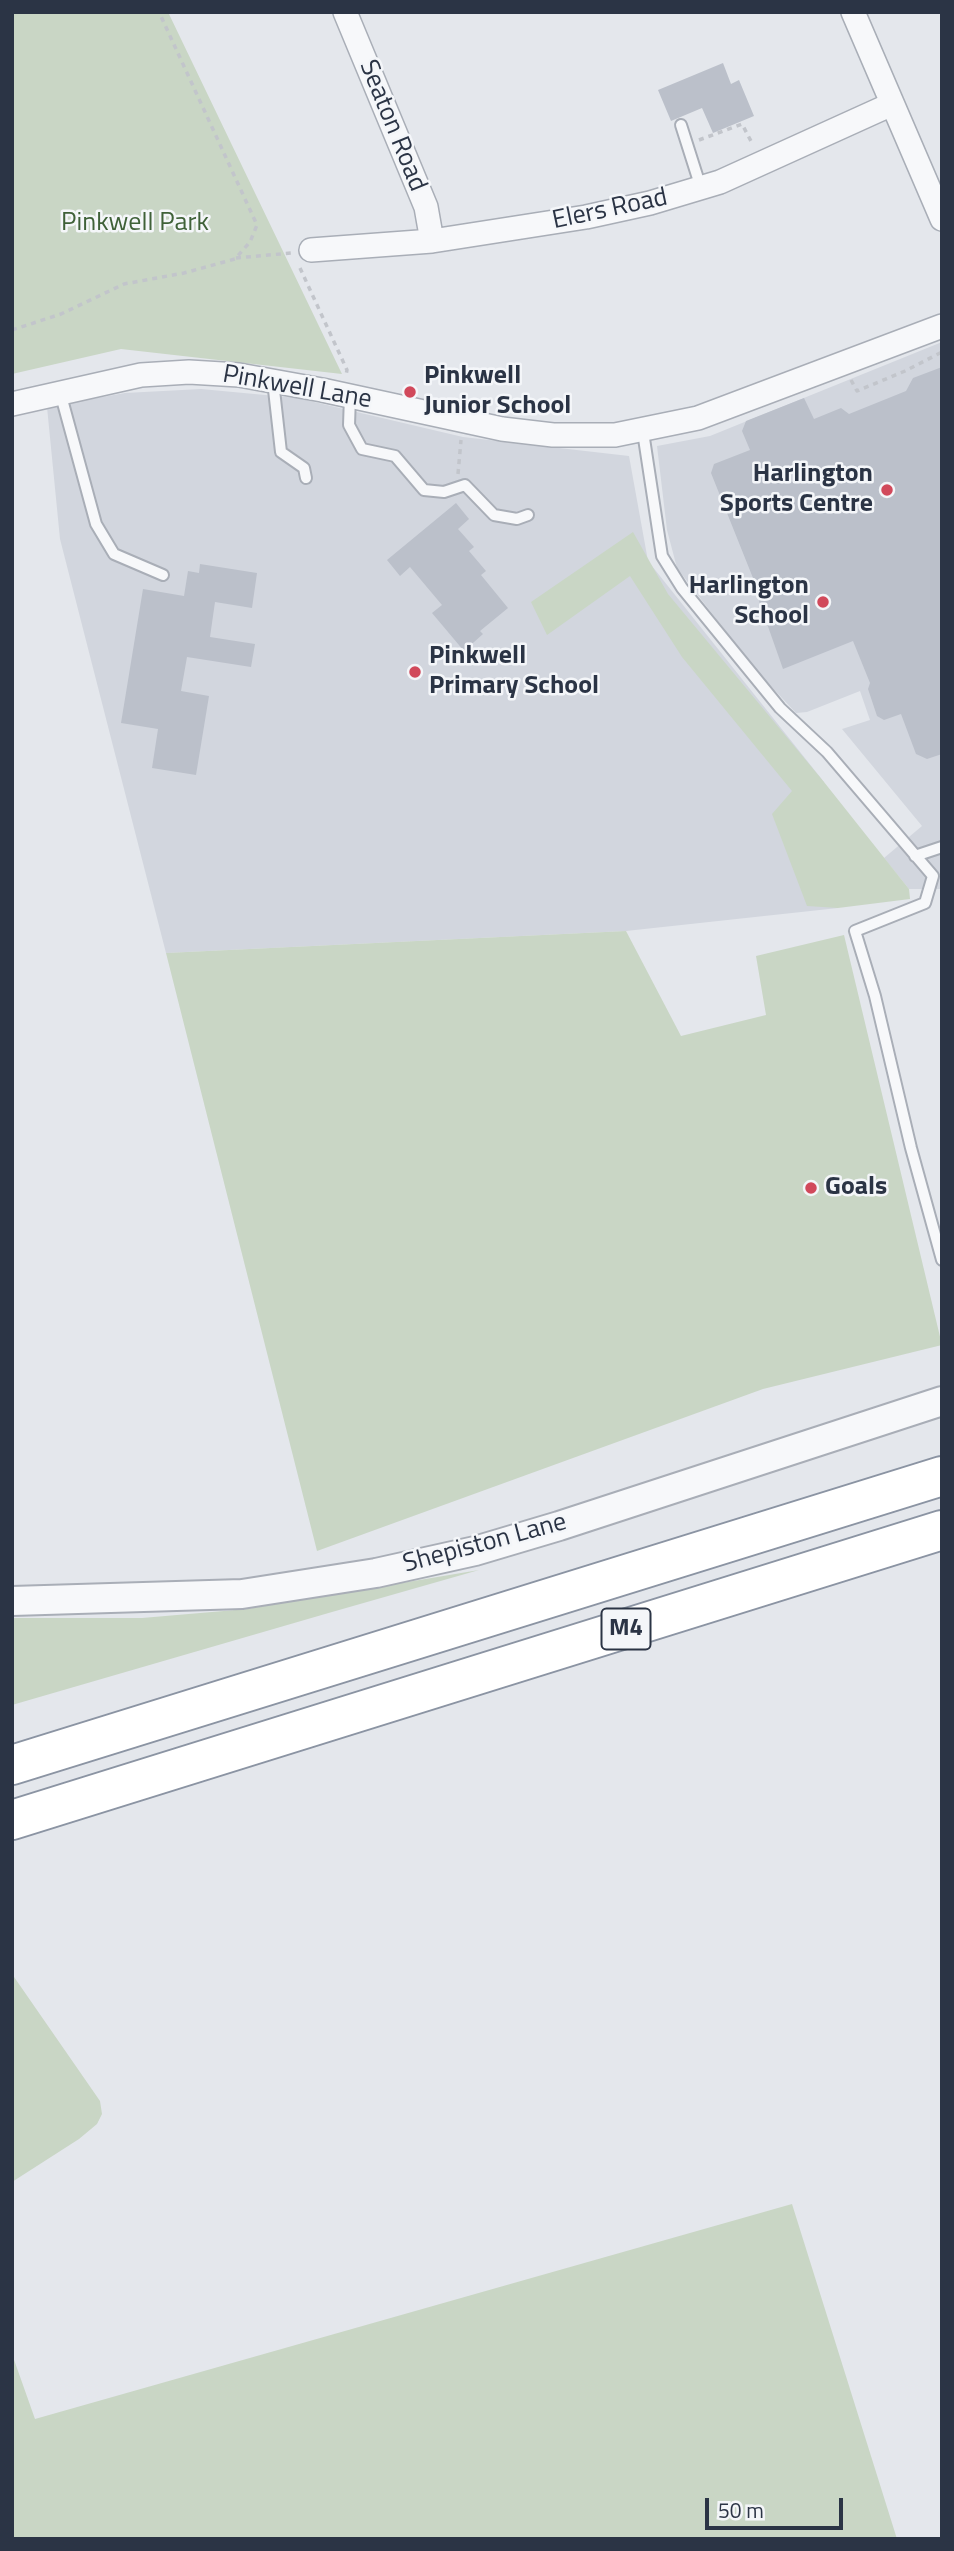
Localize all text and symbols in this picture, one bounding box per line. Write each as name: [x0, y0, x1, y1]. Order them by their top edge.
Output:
street label: Seaton Road: [351, 56, 433, 196]
street label: Elers Road: [550, 183, 670, 237]
park label: Pinkwell Park: [61, 208, 209, 240]
street label: Pinkwell Lane: [220, 360, 374, 416]
place label: Pinkwell Junior School: [424, 361, 571, 422]
marker: Pinkwell Junior School: [402, 384, 418, 400]
place label: Harlington Sports Centre: [720, 459, 873, 520]
marker: Harlington Sports Centre: [879, 482, 895, 498]
place label: Harlington School: [689, 571, 809, 632]
marker: Harlington School: [815, 594, 831, 610]
place label: Pinkwell Primary School: [429, 641, 599, 702]
marker: Pinkwell Primary School: [407, 664, 423, 680]
place label: Goals: [825, 1172, 887, 1204]
marker: Goals: [803, 1180, 819, 1196]
street label: Shepiston Lane: [400, 1507, 570, 1581]
road number: M4: [602, 1609, 650, 1650]
scale bar: [709, 2484, 847, 2528]
text: 50 m: [718, 2494, 764, 2526]

